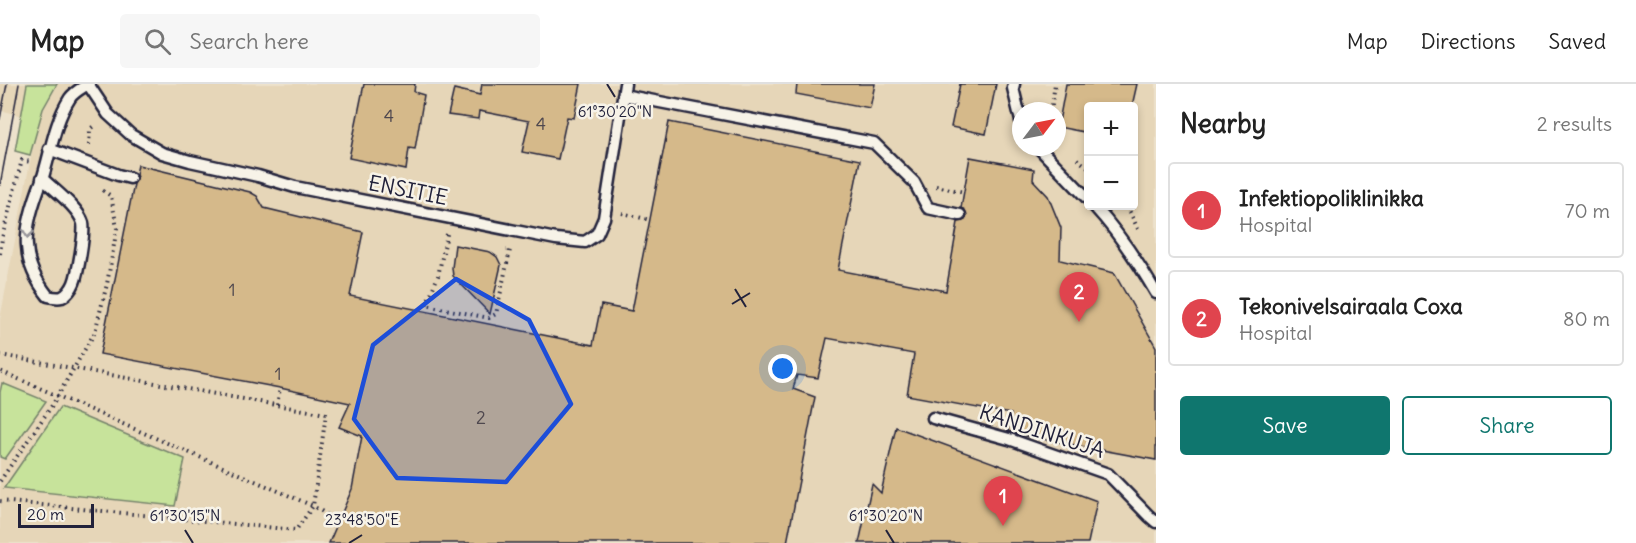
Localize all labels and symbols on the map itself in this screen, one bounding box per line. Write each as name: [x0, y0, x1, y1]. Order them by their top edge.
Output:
text: 61°30'20"N: [578, 102, 652, 121]
north arrow: [1012, 102, 1066, 156]
house number: 4: [384, 104, 394, 127]
house number: 4: [536, 112, 546, 135]
street label: ENSITIE: [366, 169, 450, 211]
one-way arrow: [22, 230, 34, 239]
pin: 2: [1060, 272, 1098, 322]
house number: 1: [228, 278, 236, 301]
your location: [768, 354, 797, 383]
house number: 1: [274, 362, 282, 385]
street label: KANDINKUJA: [976, 398, 1108, 464]
house number: 2: [476, 406, 486, 429]
pin: 1: [984, 476, 1022, 526]
scale bar: [18, 501, 94, 528]
text: 61°30'15"N: [150, 506, 220, 525]
text: 61°30'20"N: [849, 506, 923, 525]
text: 23°48'50"E: [325, 510, 399, 529]

